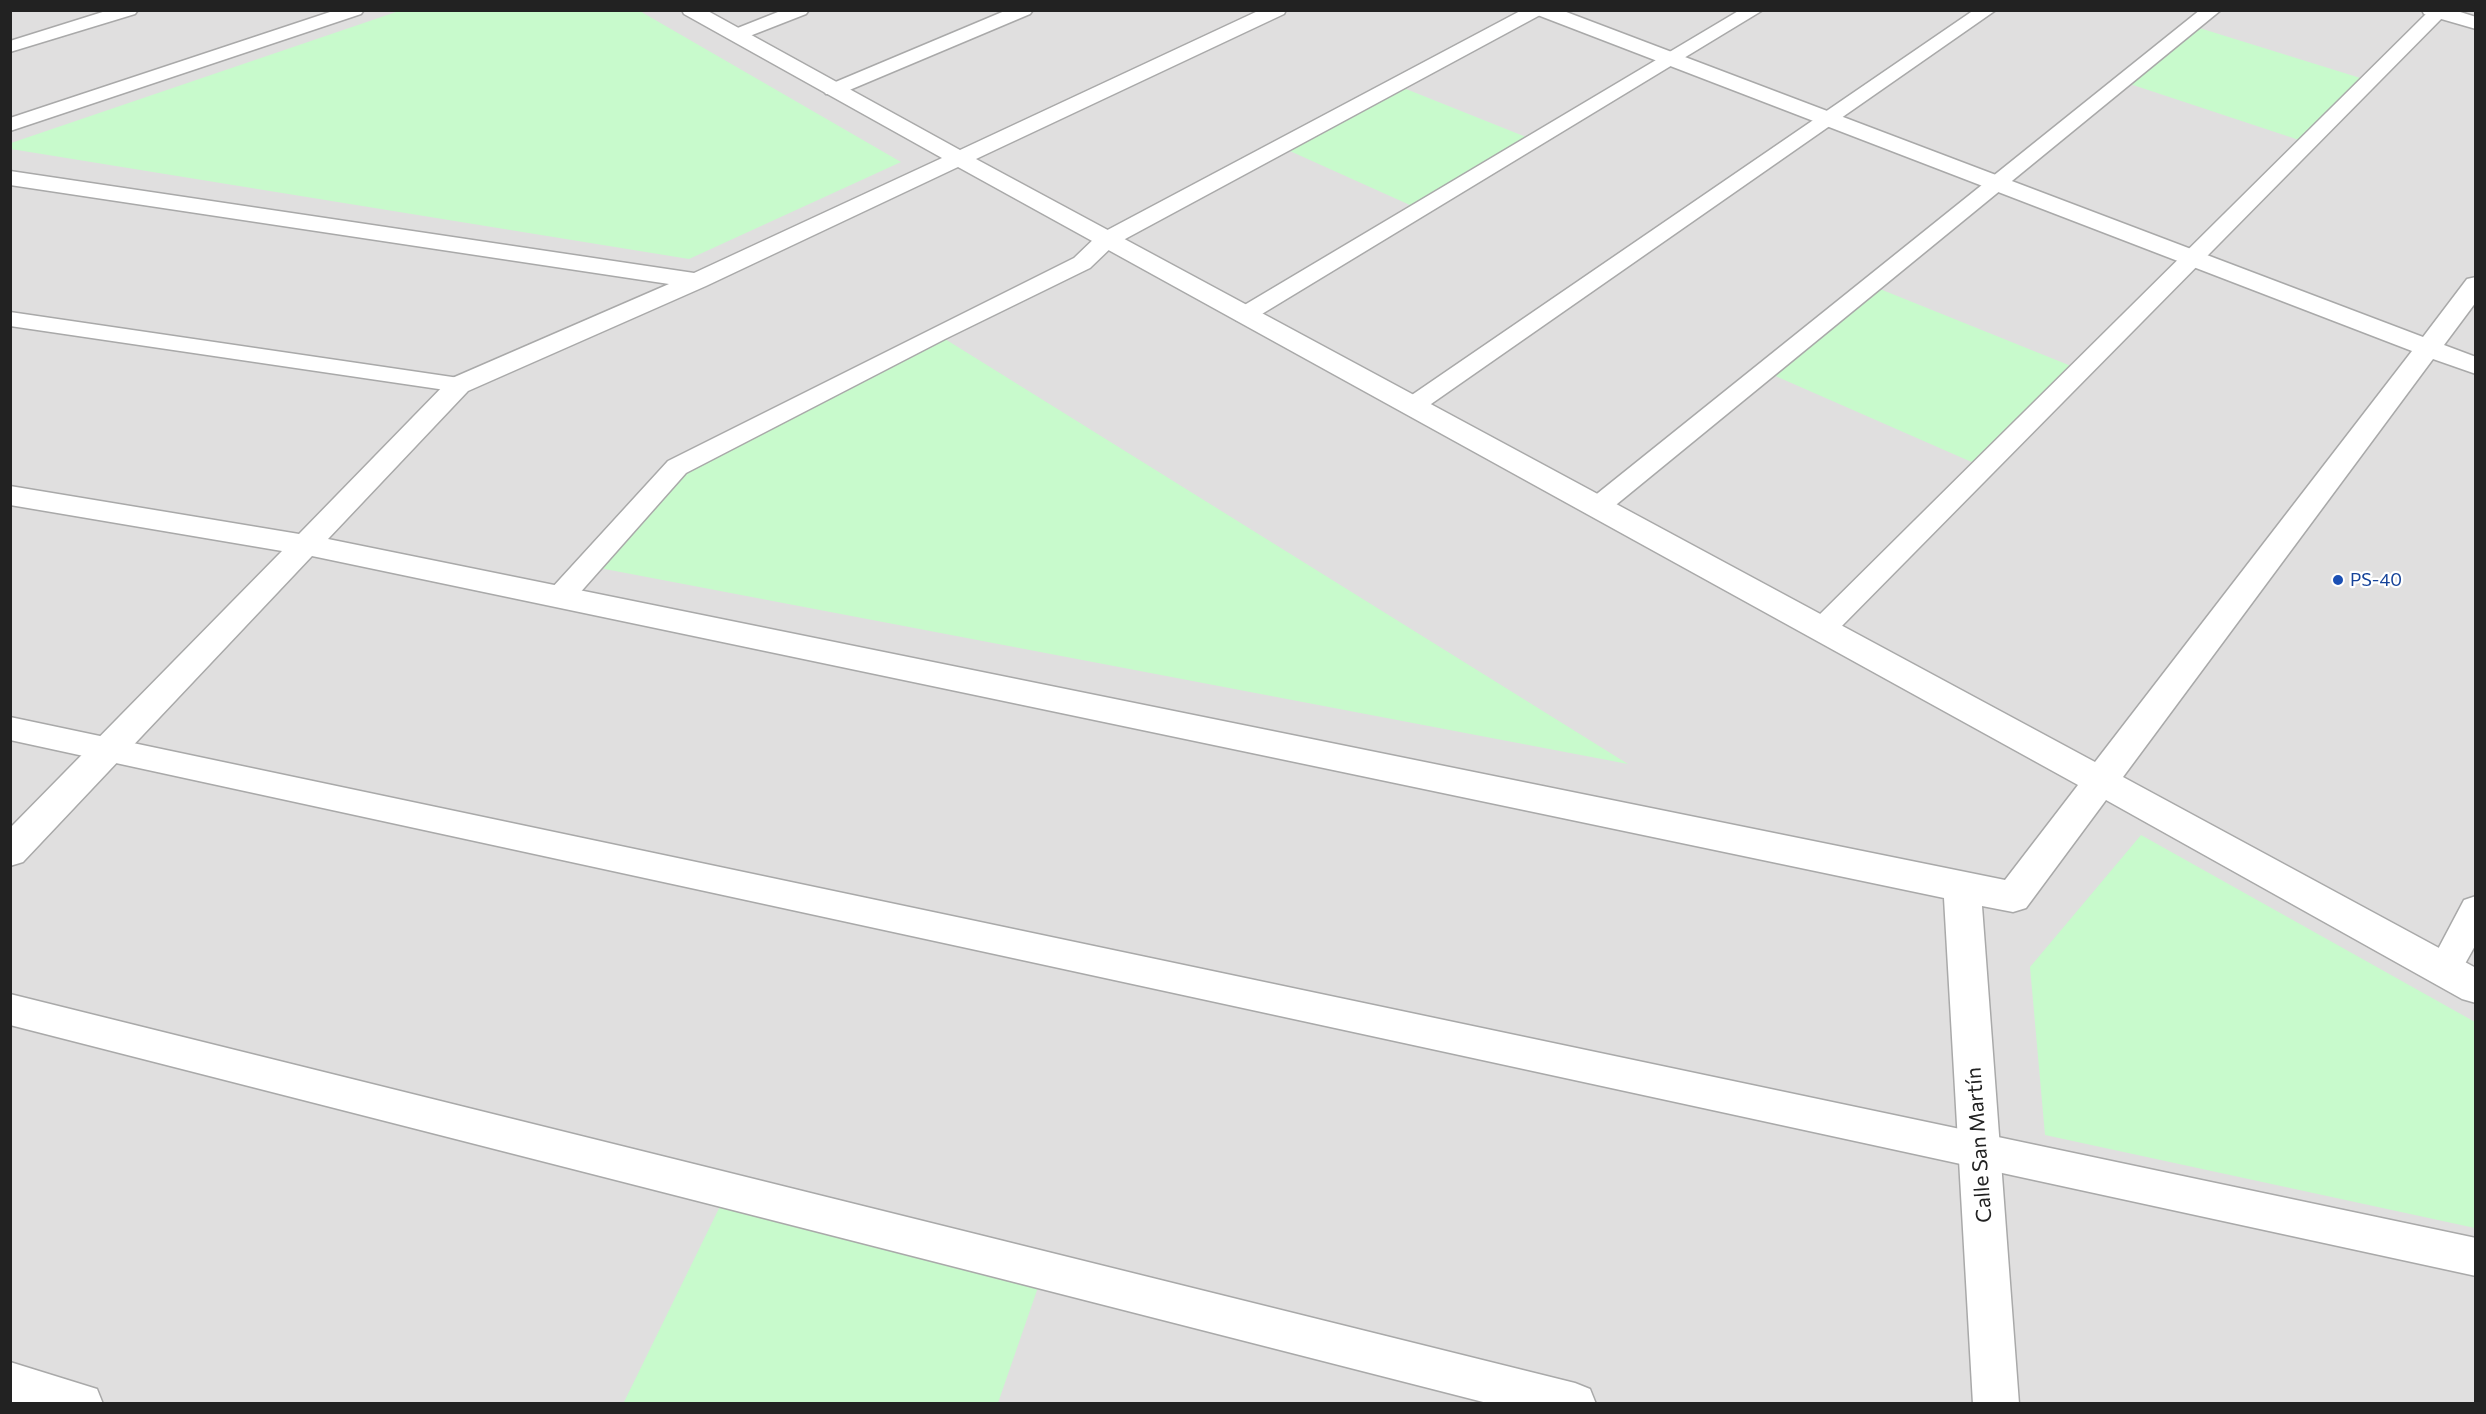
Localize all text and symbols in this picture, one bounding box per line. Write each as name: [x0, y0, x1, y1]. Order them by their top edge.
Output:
place label: PS-40: [2350, 569, 2402, 591]
marker: PS-40: [2331, 573, 2345, 587]
street label: Calle San Martín: [1961, 1066, 1997, 1224]

